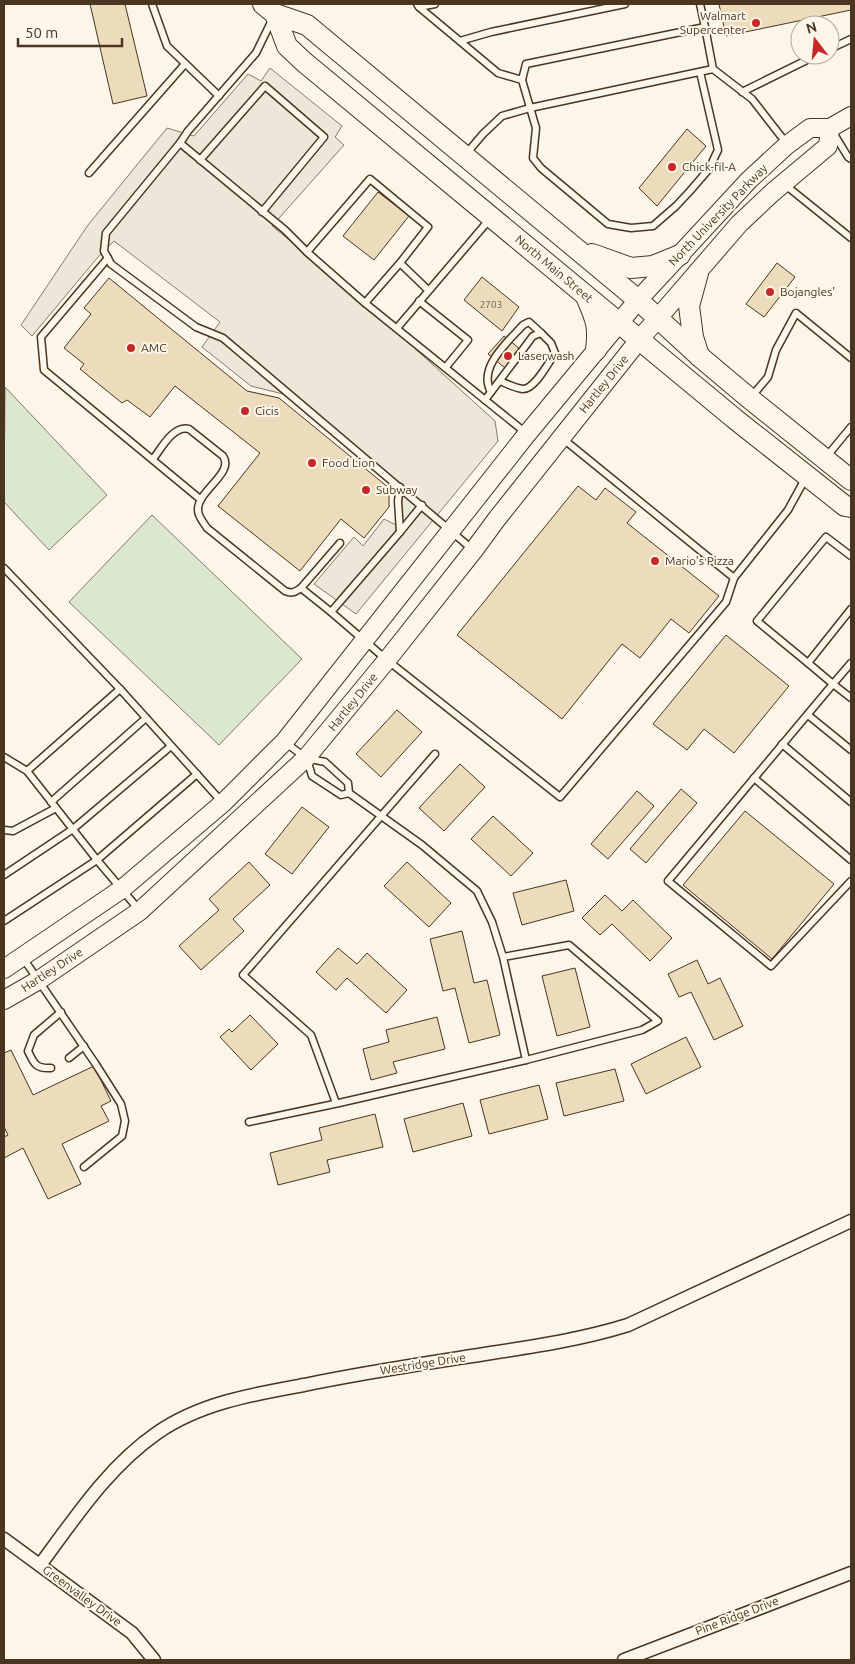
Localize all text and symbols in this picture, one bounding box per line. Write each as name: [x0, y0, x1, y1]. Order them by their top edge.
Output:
place label: Walmart Supercenter: [680, 9, 746, 36]
scale bar: [18, 15, 121, 47]
north arrow: [790, 15, 840, 65]
marker: Walmart Supercenter: [750, 17, 762, 29]
text: N: [804, 18, 819, 37]
text: 50 m: [25, 24, 58, 41]
place label: Chick-fil-A: [682, 160, 736, 173]
street label: North University Parkway: [666, 161, 770, 268]
marker: Chick-fil-A: [666, 161, 678, 173]
street label: North Main Street: [513, 232, 596, 305]
place label: Bojangles': [780, 285, 835, 298]
marker: Bojangles': [764, 286, 776, 298]
house number: 2703: [480, 299, 502, 310]
place label: AMC: [141, 341, 167, 354]
marker: AMC: [125, 342, 137, 354]
place label: Laserwash: [518, 349, 574, 362]
marker: Laserwash: [502, 350, 514, 362]
street label: Hartley Drive: [576, 352, 631, 415]
place label: Cicis: [255, 404, 279, 417]
marker: Cicis: [239, 405, 251, 417]
place label: Food Lion: [322, 456, 375, 469]
marker: Food Lion: [306, 457, 318, 469]
place label: Subway: [376, 483, 418, 496]
marker: Subway: [360, 484, 372, 496]
place label: Mario's Pizza: [665, 554, 734, 567]
marker: Mario's Pizza: [649, 555, 661, 567]
street label: Hartley Drive: [325, 670, 380, 733]
street label: Hartley Drive: [19, 945, 85, 994]
street label: Westridge Drive: [379, 1350, 467, 1377]
street label: Greenvalley Drive: [40, 1563, 124, 1629]
street label: Pine Ridge Drive: [693, 1594, 780, 1637]

